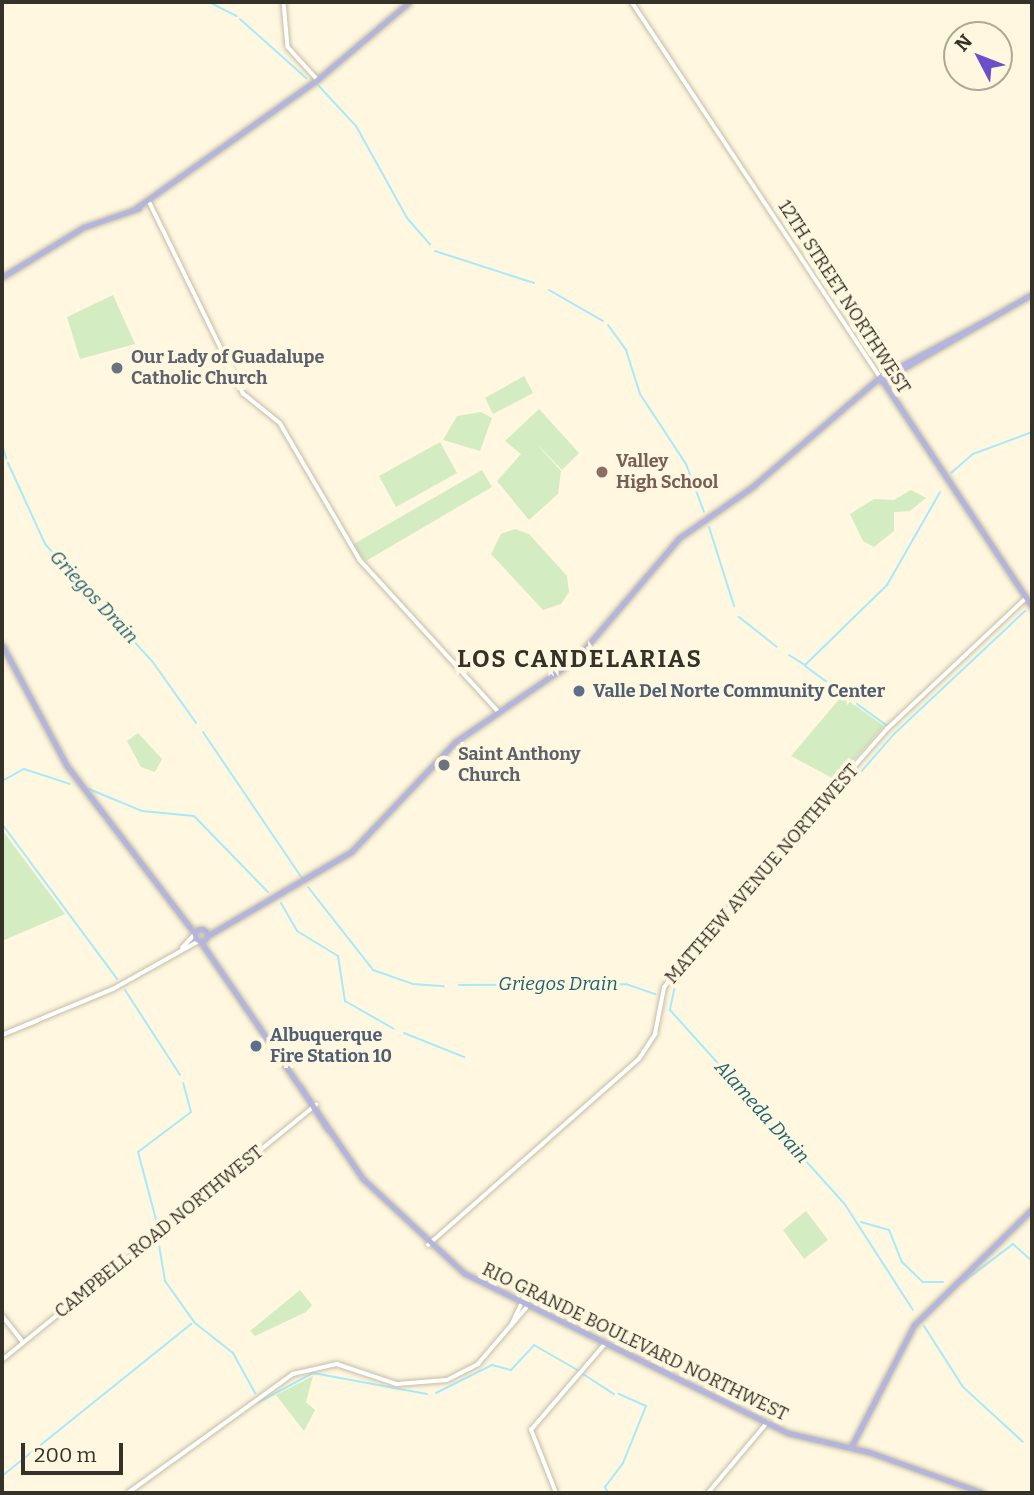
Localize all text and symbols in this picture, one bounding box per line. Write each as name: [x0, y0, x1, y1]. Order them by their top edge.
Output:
north arrow: [943, 21, 1013, 91]
text: N: [950, 30, 977, 56]
street label: 12TH STREET NORTHWEST: [773, 196, 915, 398]
place label: Our Lady of Guadalupe Catholic Church: [131, 347, 324, 390]
marker: Our Lady of Guadalupe Catholic Church: [109, 360, 125, 376]
place label: Valley High School: [616, 451, 718, 494]
marker: Valley High School: [594, 464, 610, 480]
water label: Griegos Drain: [45, 546, 143, 648]
district label: LOS CANDELARIAS: [459, 646, 701, 674]
place label: Valle Del Norte Community Center: [593, 680, 885, 702]
marker: Valle Del Norte Community Center: [571, 683, 587, 699]
place label: Saint Anthony Church: [458, 744, 580, 786]
marker: Saint Anthony Church: [436, 757, 452, 773]
street label: MATTHEW AVENUE NORTHWEST: [661, 760, 863, 988]
water label: Griegos Drain: [498, 973, 618, 995]
place label: Albuquerque Fire Station 10: [270, 1025, 392, 1068]
marker: Albuquerque Fire Station 10: [248, 1038, 264, 1054]
water label: Alameda Drain: [710, 1056, 814, 1168]
street label: CAMPBELL ROAD NORTHWEST: [51, 1141, 267, 1323]
street label: RIO GRANDE BOULEVARD NORTHWEST: [479, 1258, 791, 1426]
scale bar: [24, 1428, 126, 1472]
text: 200 m: [34, 1442, 97, 1468]

